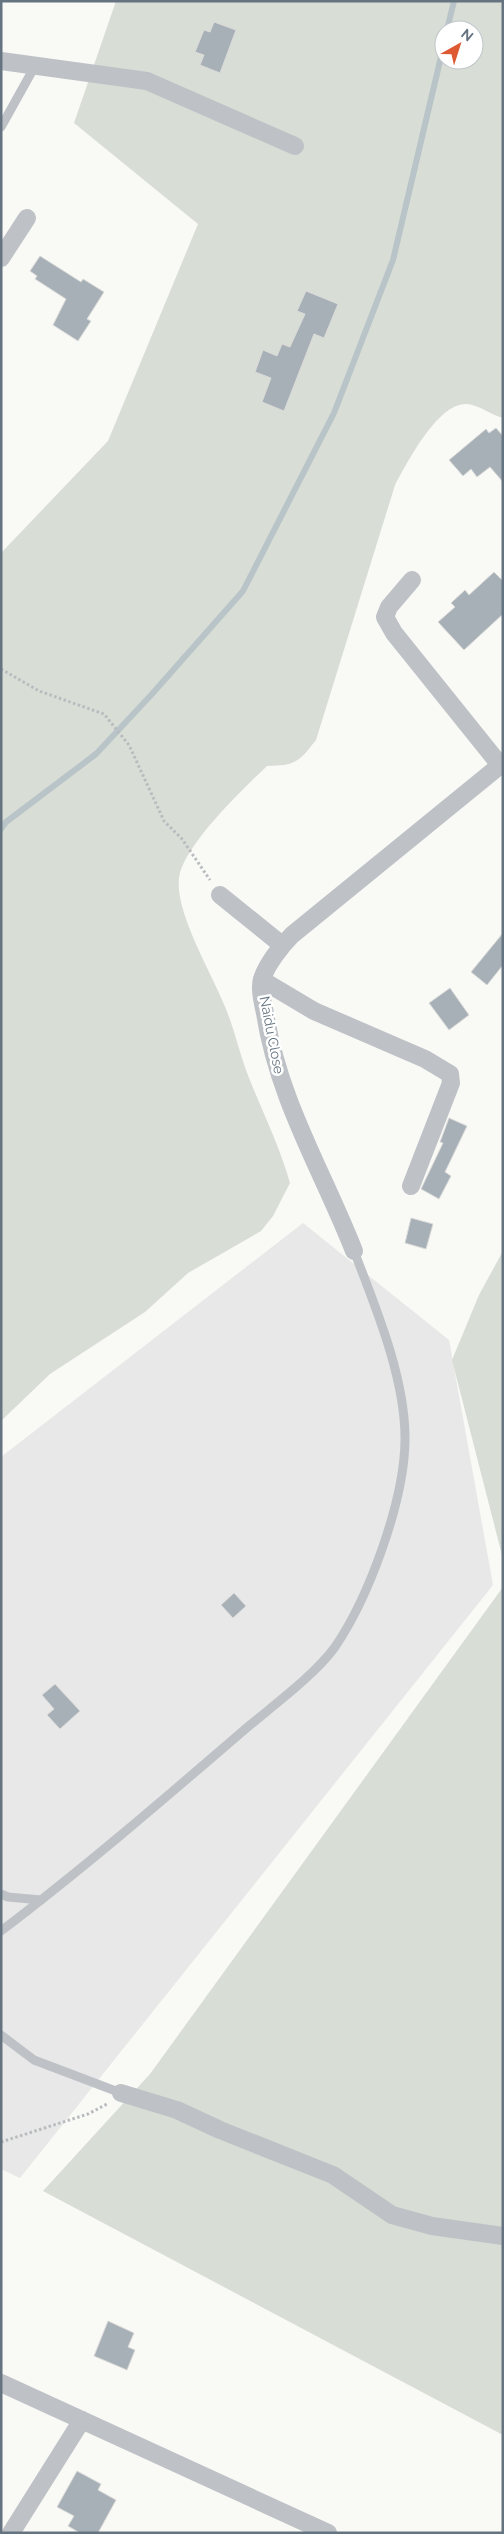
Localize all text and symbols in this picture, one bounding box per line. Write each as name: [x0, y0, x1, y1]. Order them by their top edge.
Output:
north arrow: [434, 20, 484, 70]
text: N: [458, 25, 476, 44]
street label: Naidu Close: [257, 995, 287, 1075]

